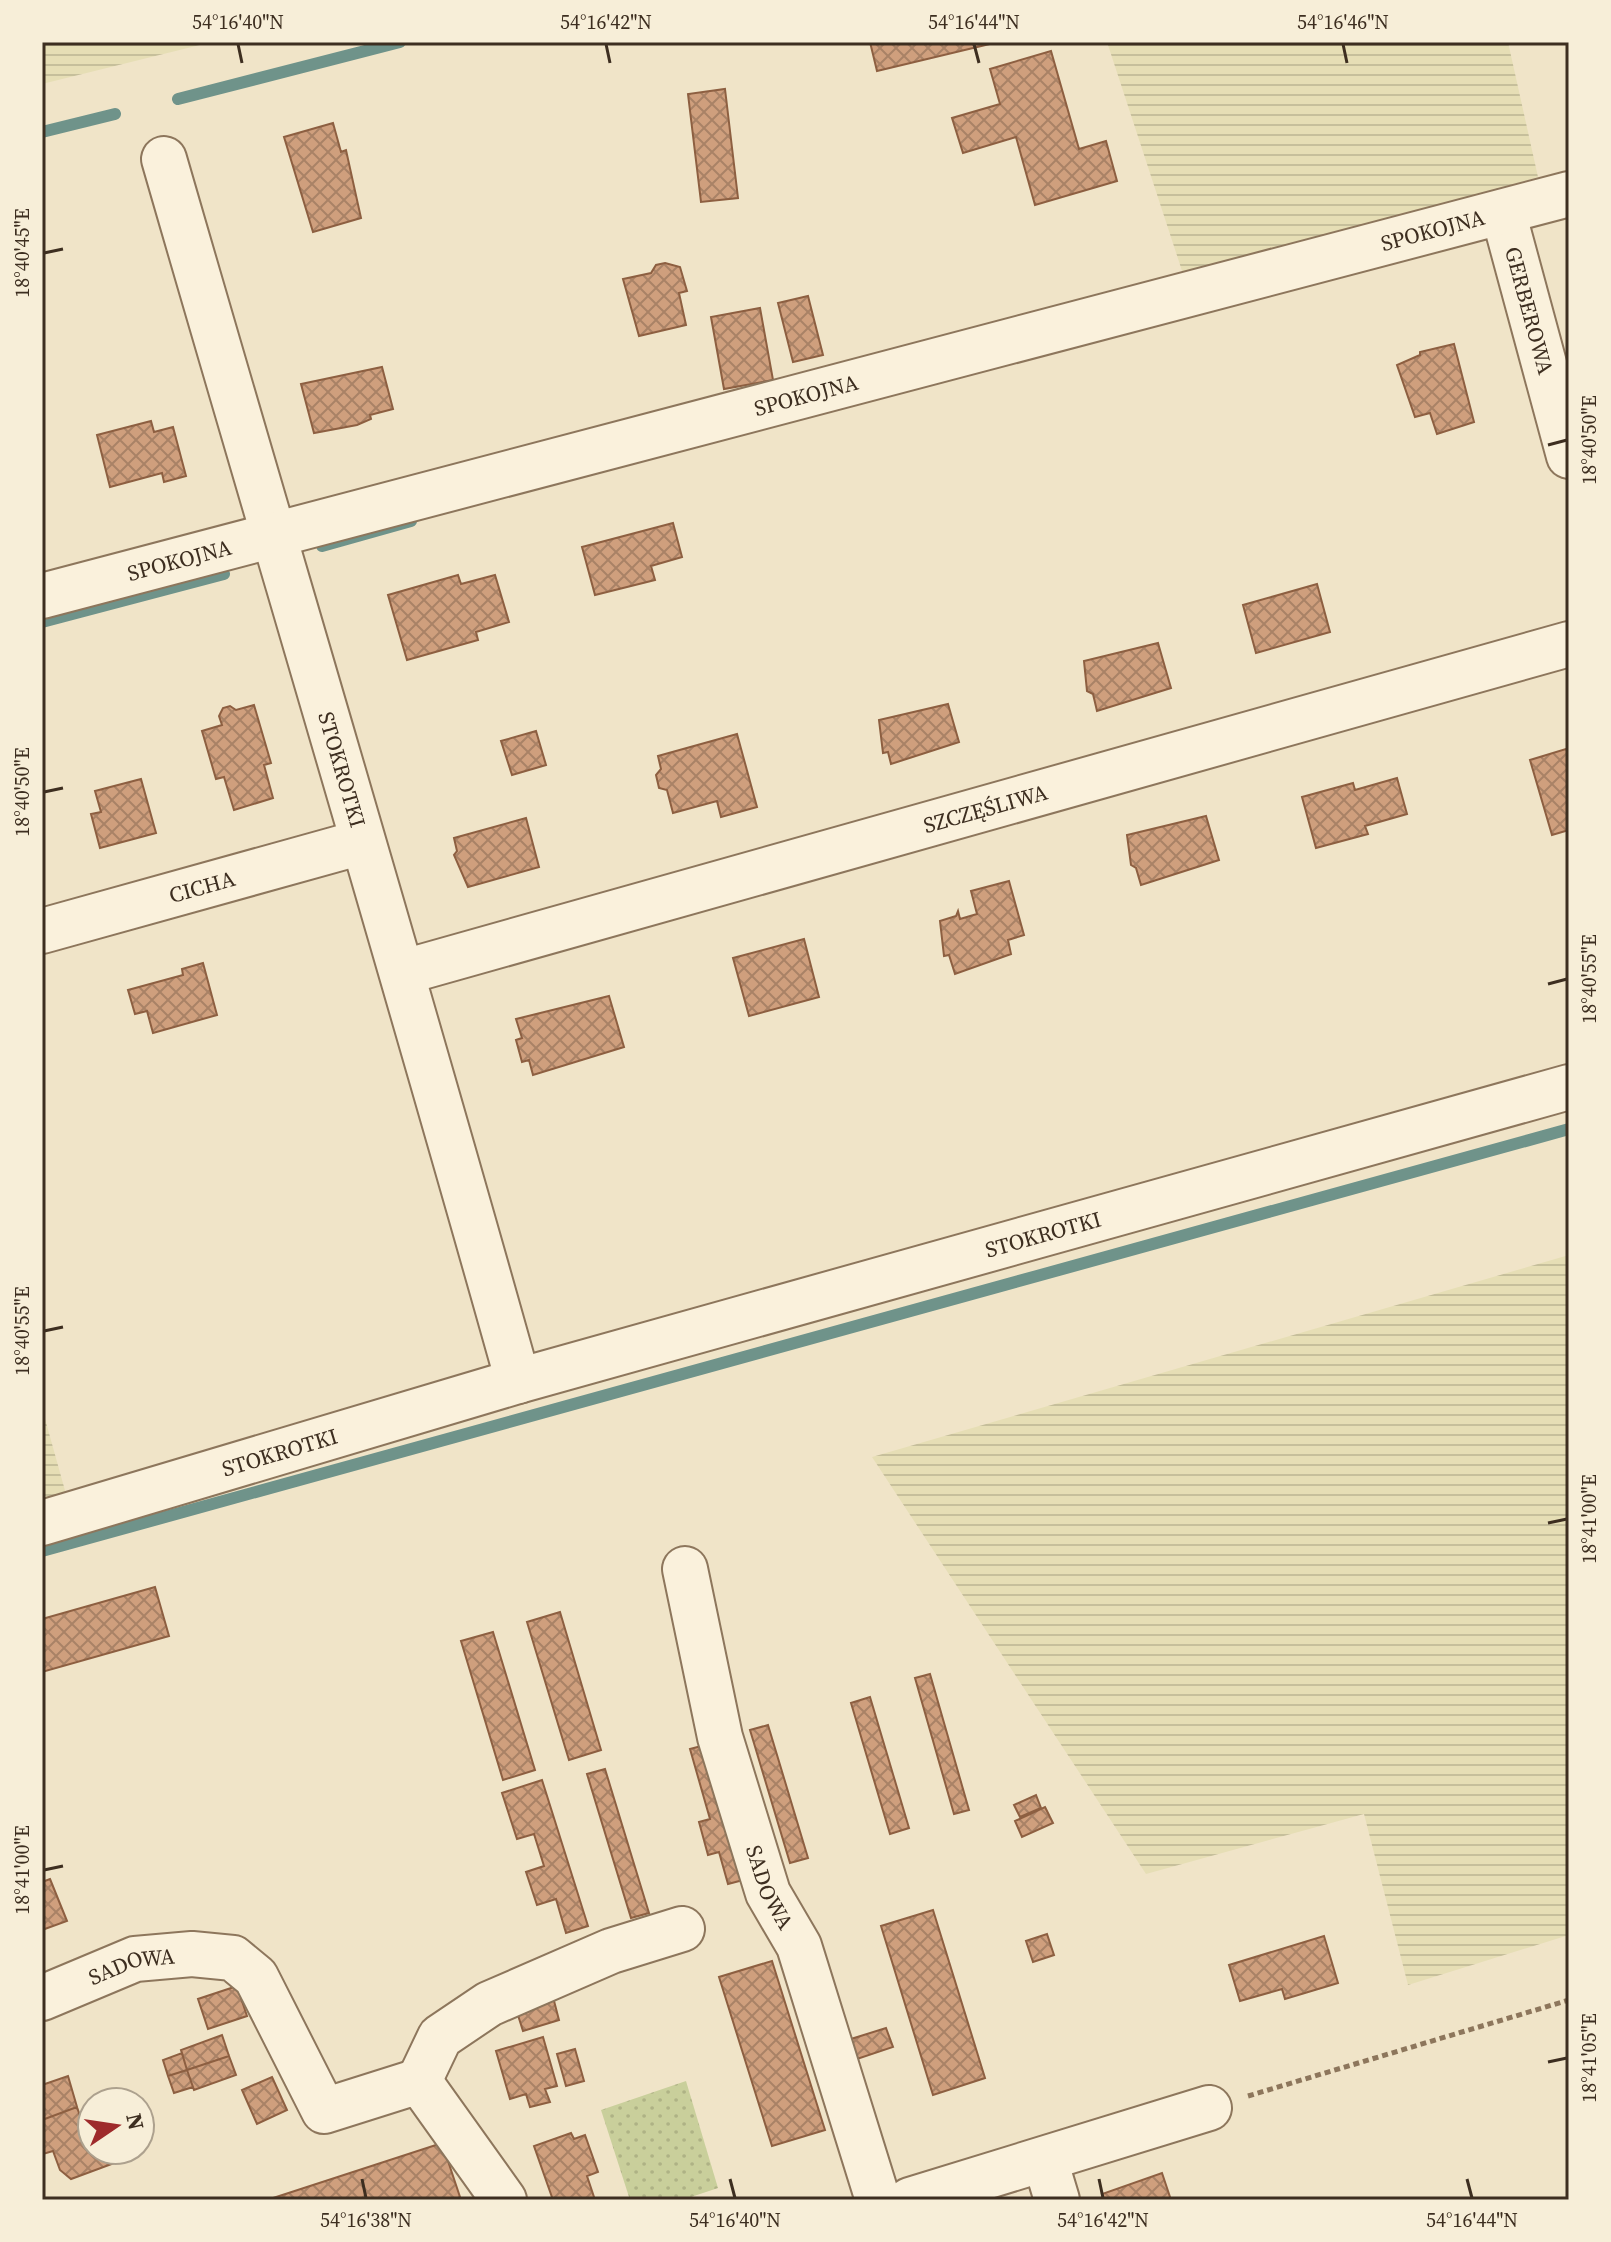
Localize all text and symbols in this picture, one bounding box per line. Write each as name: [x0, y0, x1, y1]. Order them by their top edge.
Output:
text: 54°16'40"N: [192, 8, 284, 36]
text: 54°16'42"N: [560, 8, 652, 36]
text: 54°16'44"N: [928, 8, 1020, 36]
text: 54°16'46"N: [1297, 8, 1389, 36]
street label: SPOKOJNA: [1377, 202, 1488, 258]
text: 18°40'45"E: [8, 208, 36, 298]
street label: GERBEROWA: [1498, 243, 1561, 378]
street label: SPOKOJNA: [751, 367, 862, 423]
text: 18°40'50"E: [1575, 395, 1603, 485]
street label: SPOKOJNA: [124, 532, 235, 588]
street label: STOKROTKI: [311, 708, 373, 831]
text: 18°40'50"E: [8, 747, 36, 837]
street label: SZCZĘŚLIWA: [920, 776, 1051, 840]
street label: CICHA: [165, 863, 239, 910]
text: 18°40'55"E: [1575, 934, 1603, 1024]
street label: STOKROTKI: [982, 1204, 1105, 1265]
text: 18°40'55"E: [8, 1286, 36, 1376]
street label: STOKROTKI: [218, 1421, 341, 1484]
text: 18°41'00"E: [1575, 1474, 1603, 1564]
text: 18°41'00"E: [8, 1825, 36, 1915]
street label: SADOWA: [739, 1841, 801, 1935]
street label: SADOWA: [84, 1941, 176, 1992]
text: 18°41'05"E: [1575, 2013, 1603, 2103]
north arrow: [76, 2086, 156, 2166]
text: N: [119, 2110, 152, 2133]
text: 54°16'38"N: [320, 2206, 412, 2234]
text: 54°16'40"N: [689, 2206, 781, 2234]
text: 54°16'42"N: [1057, 2206, 1149, 2234]
text: 54°16'44"N: [1426, 2206, 1518, 2234]

